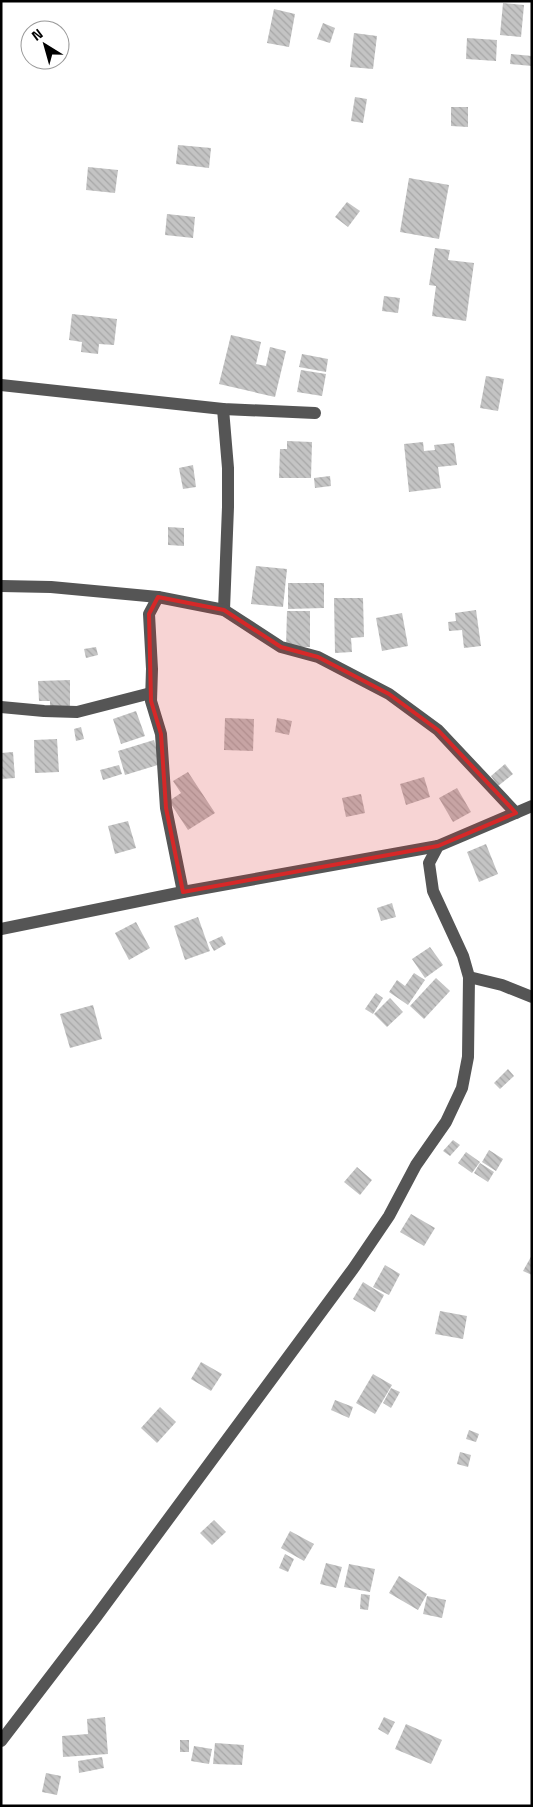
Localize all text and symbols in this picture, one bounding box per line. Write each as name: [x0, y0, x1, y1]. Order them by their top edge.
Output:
north arrow: [20, 20, 70, 70]
text: N: [27, 23, 47, 46]

